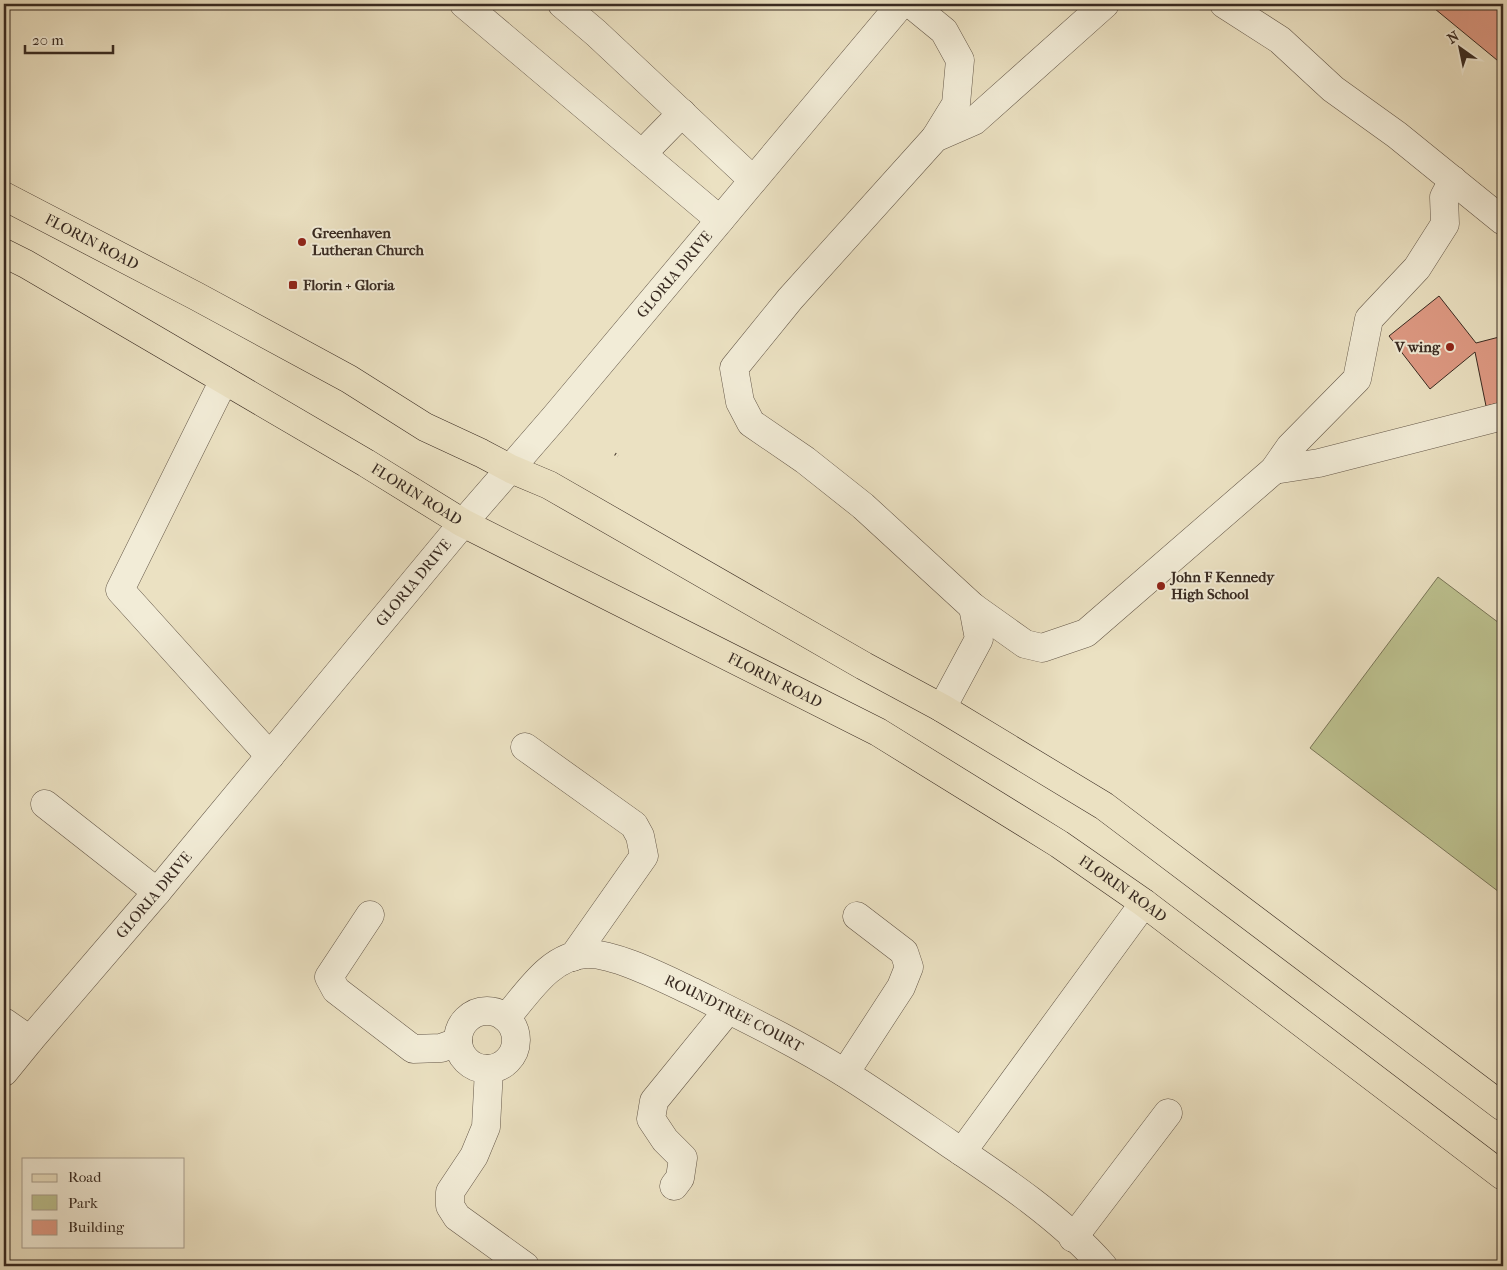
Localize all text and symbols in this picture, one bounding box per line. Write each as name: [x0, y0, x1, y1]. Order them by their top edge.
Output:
scale bar: [25, 22, 112, 54]
north arrow: [1434, 22, 1484, 72]
text: N: [1444, 27, 1463, 48]
text: 20 m: [32, 31, 64, 49]
street label: FLORIN ROAD: [42, 210, 142, 274]
place label: Greenhaven Lutheran Church: [312, 224, 425, 259]
street label: GLORIA DRIVE: [633, 227, 716, 322]
marker: Greenhaven Lutheran Church: [296, 236, 308, 248]
place label: Florin + Gloria: [302, 276, 396, 294]
marker: Florin + Gloria: [287, 279, 299, 291]
place label: V wing: [1394, 338, 1441, 356]
marker: V wing: [1444, 341, 1456, 353]
street label: FLORIN ROAD: [368, 459, 465, 529]
street label: GLORIA DRIVE: [372, 535, 455, 630]
place label: John F Kennedy High School: [1169, 568, 1275, 603]
marker: John F Kennedy High School: [1155, 580, 1167, 592]
street label: FLORIN ROAD: [725, 649, 825, 711]
street label: GLORIA DRIVE: [112, 848, 196, 942]
street label: FLORIN ROAD: [1075, 852, 1170, 926]
street label: ROUNDTREE COURT: [662, 971, 807, 1056]
legend: [22, 1158, 185, 1248]
text: Road: [68, 1168, 102, 1186]
text: Park: [68, 1194, 98, 1212]
text: Building: [68, 1218, 125, 1236]

